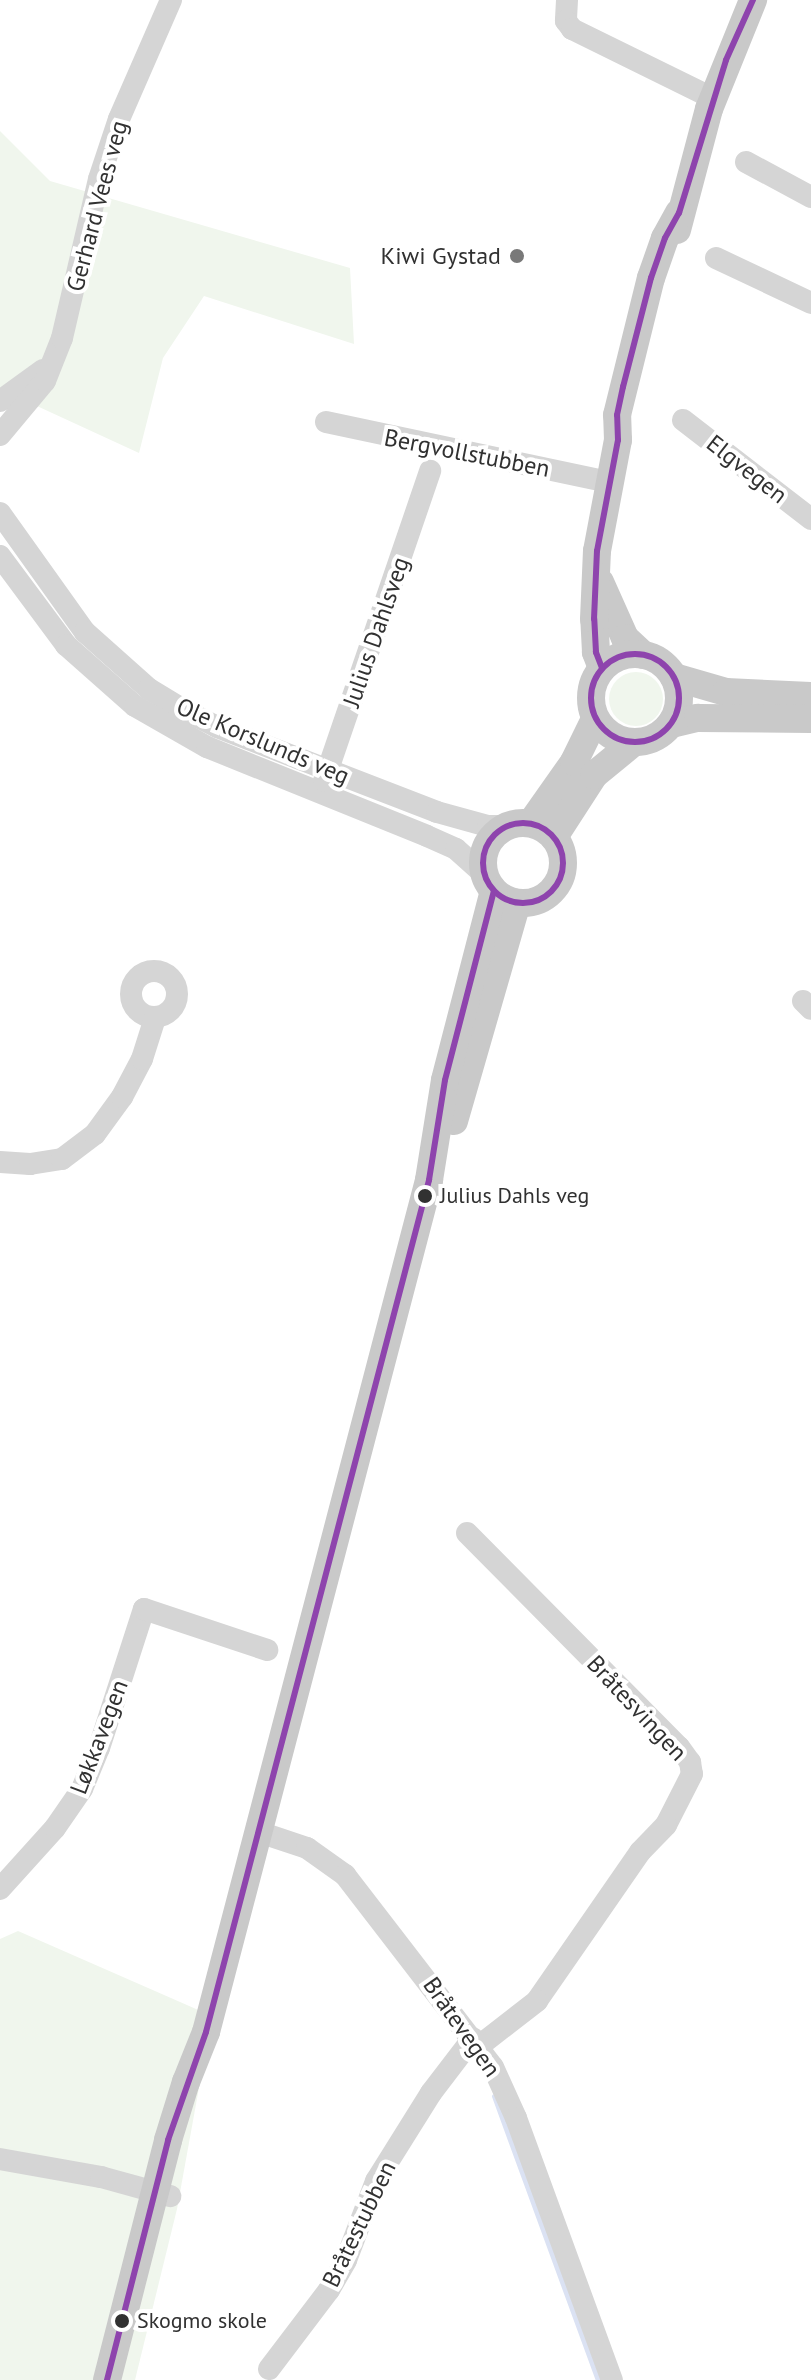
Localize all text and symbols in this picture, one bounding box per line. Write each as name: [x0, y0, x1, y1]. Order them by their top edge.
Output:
street label: Gerhard Vees veg: [60, 117, 134, 295]
place label: Kiwi Gystad: [381, 242, 501, 270]
marker: Kiwi Gystad: [508, 247, 526, 265]
street label: Bergvollstubben: [382, 423, 552, 483]
street label: Elgvegen: [701, 429, 793, 509]
street label: Julius Dahlsveg: [337, 553, 415, 711]
street label: Ole Korslunds veg: [172, 692, 354, 790]
place label: Julius Dahls veg: [440, 1183, 590, 1209]
marker: Julius Dahls veg: [417, 1188, 433, 1204]
street label: Bråtesvingen: [581, 1649, 693, 1767]
street label: Løkkavegen: [64, 1676, 134, 1798]
street label: Bråtevegen: [417, 1972, 507, 2082]
street label: Bråtestubben: [316, 2156, 402, 2292]
place label: Skogmo skole: [137, 2308, 267, 2334]
marker: Skogmo skole: [114, 2313, 130, 2329]

